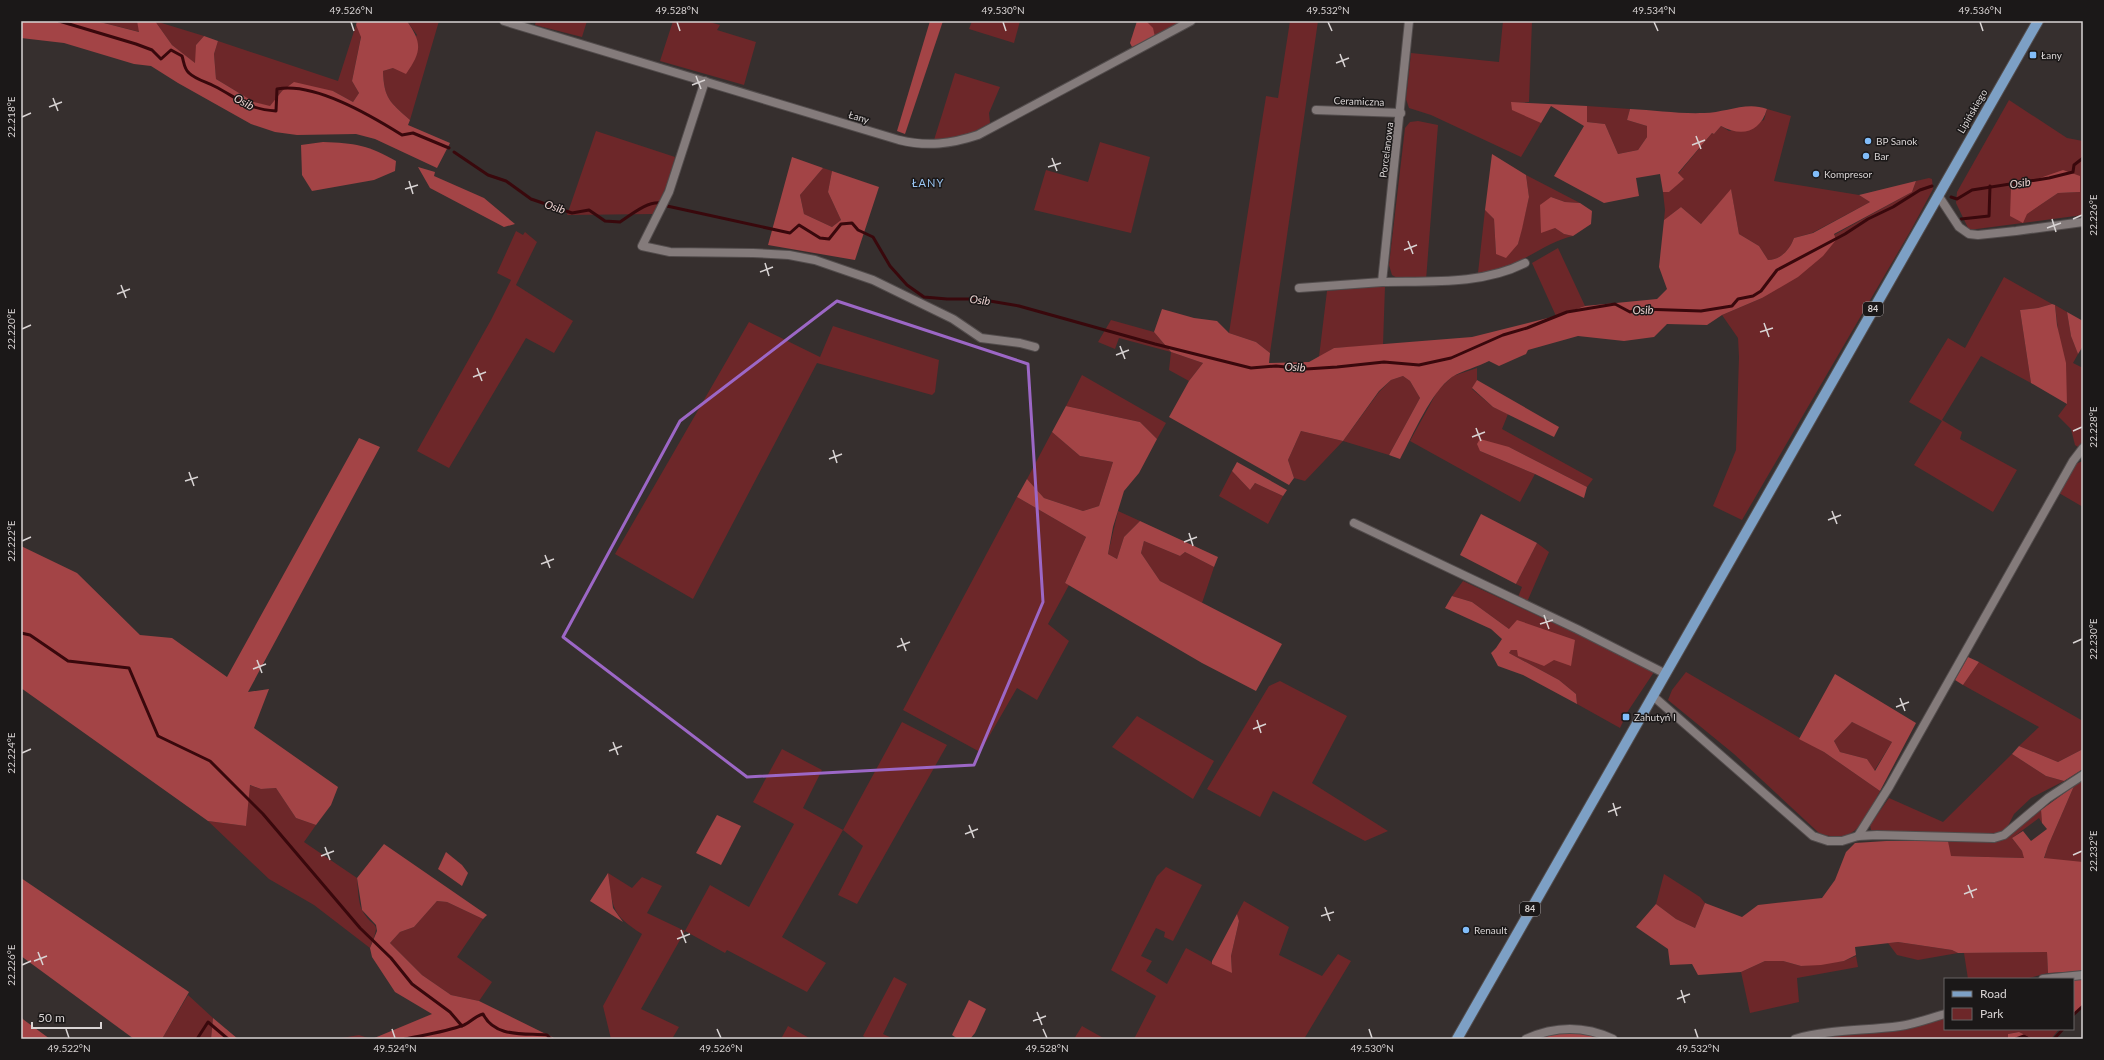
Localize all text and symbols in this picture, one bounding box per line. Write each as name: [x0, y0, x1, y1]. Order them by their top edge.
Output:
text: 49.526°N: [329, 4, 373, 16]
text: 49.528°N: [655, 4, 699, 16]
text: 49.530°N: [981, 4, 1025, 16]
text: 49.532°N: [1306, 4, 1350, 16]
text: 49.534°N: [1632, 4, 1676, 16]
text: 49.536°N: [1958, 4, 2002, 16]
place label: Łany: [2041, 49, 2063, 61]
marker: Łany: [2028, 50, 2038, 60]
street label: Lipińskiego: [1955, 87, 1990, 135]
water label: Osib: [232, 91, 257, 112]
street label: Ceramiczna: [1333, 94, 1385, 108]
text: 22.218°E: [5, 96, 17, 138]
street label: Łany: [847, 108, 872, 126]
street label: Porcelanowa: [1377, 121, 1395, 179]
place label: BP Sanok: [1876, 135, 1918, 147]
marker: BP Sanok: [1863, 136, 1873, 146]
place label: Bar: [1874, 150, 1889, 162]
marker: Bar: [1861, 151, 1871, 161]
place label: Kompresor: [1824, 168, 1872, 180]
marker: Kompresor: [1811, 169, 1821, 179]
water label: Osib: [2009, 175, 2031, 190]
district label: ŁANY: [912, 176, 944, 189]
text: 22.226°E: [2087, 194, 2099, 236]
water label: Osib: [543, 197, 567, 216]
water label: Osib: [969, 292, 991, 307]
road number: 84: [1863, 302, 1883, 316]
water label: Osib: [1632, 303, 1654, 316]
text: 22.220°E: [5, 308, 17, 350]
water label: Osib: [1284, 359, 1306, 374]
text: 22.228°E: [2087, 406, 2099, 448]
text: 22.222°E: [5, 520, 17, 562]
text: 22.230°E: [2087, 618, 2099, 660]
place label: Zahutyń I: [1634, 711, 1676, 723]
marker: Zahutyń I: [1621, 712, 1631, 722]
text: 22.224°E: [5, 732, 17, 774]
text: 22.232°E: [2087, 830, 2099, 872]
road number: 84: [1520, 902, 1540, 916]
place label: Renault: [1474, 924, 1508, 936]
marker: Renault: [1461, 925, 1471, 935]
text: 22.226°E: [5, 944, 17, 986]
legend: [1944, 978, 2074, 1030]
text: Road: [1980, 986, 2007, 1001]
scale bar: [32, 1004, 101, 1030]
text: Park: [1980, 1006, 2004, 1021]
text: 50 m: [38, 1010, 65, 1025]
text: 49.522°N: [47, 1042, 91, 1054]
text: 49.524°N: [373, 1042, 417, 1054]
text: 49.526°N: [699, 1042, 743, 1054]
text: 49.528°N: [1025, 1042, 1069, 1054]
text: 49.530°N: [1350, 1042, 1394, 1054]
text: 49.532°N: [1676, 1042, 1720, 1054]

